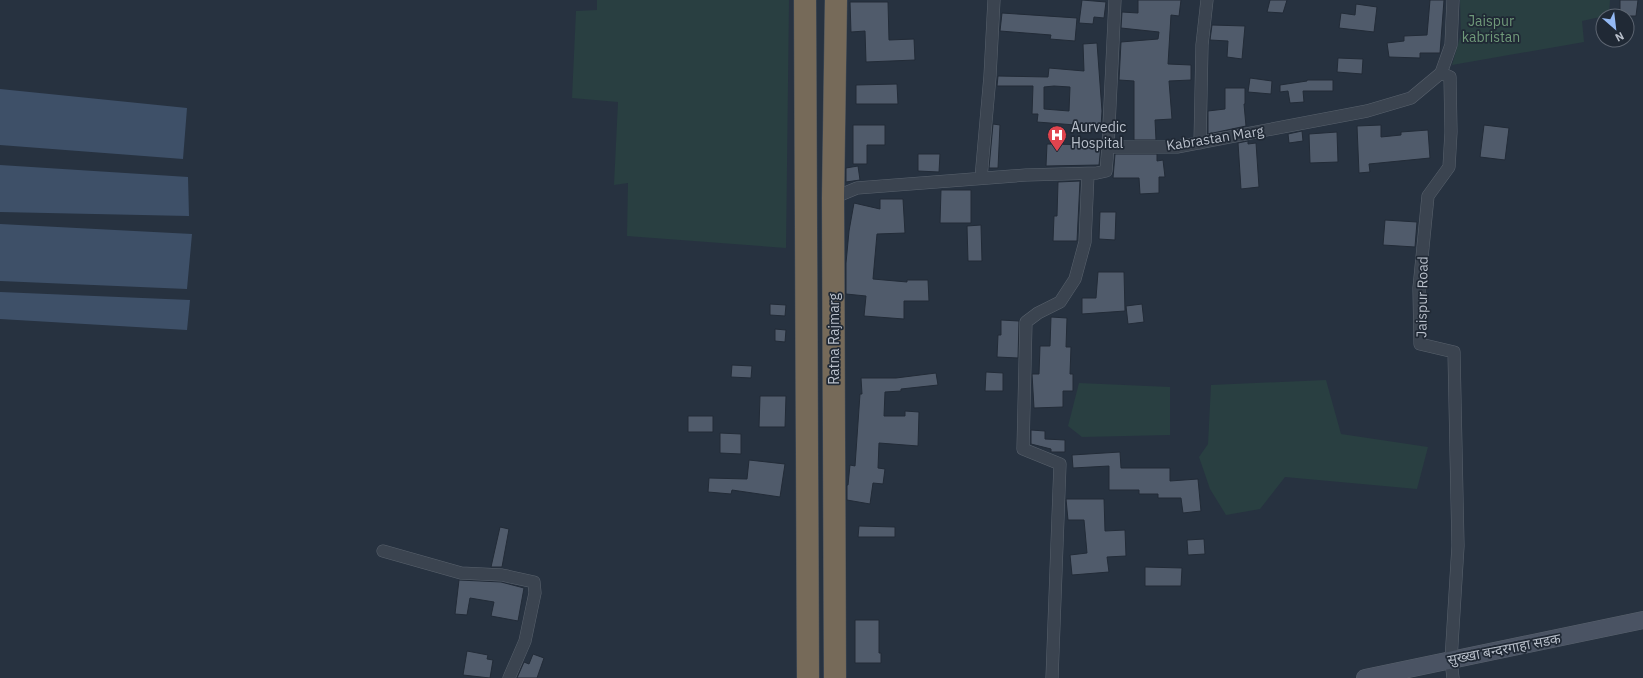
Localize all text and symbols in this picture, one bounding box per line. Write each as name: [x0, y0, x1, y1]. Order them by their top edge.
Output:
north arrow: [1595, 8, 1635, 48]
park label: Jaispur kabristan: [1462, 12, 1520, 46]
text: N: [1613, 29, 1626, 45]
place label: Aurvedic Hospital: [1071, 118, 1126, 152]
street label: Kabrastan Marg: [1165, 121, 1266, 155]
hospital icon: Aurvedic Hospital: [1046, 124, 1068, 152]
street label: Jaispur Road: [1412, 256, 1432, 338]
street label: Ratna Rajmarg: [825, 293, 843, 385]
street label: सुख्खा बन्दरगाहा सडक: [1446, 629, 1563, 670]

